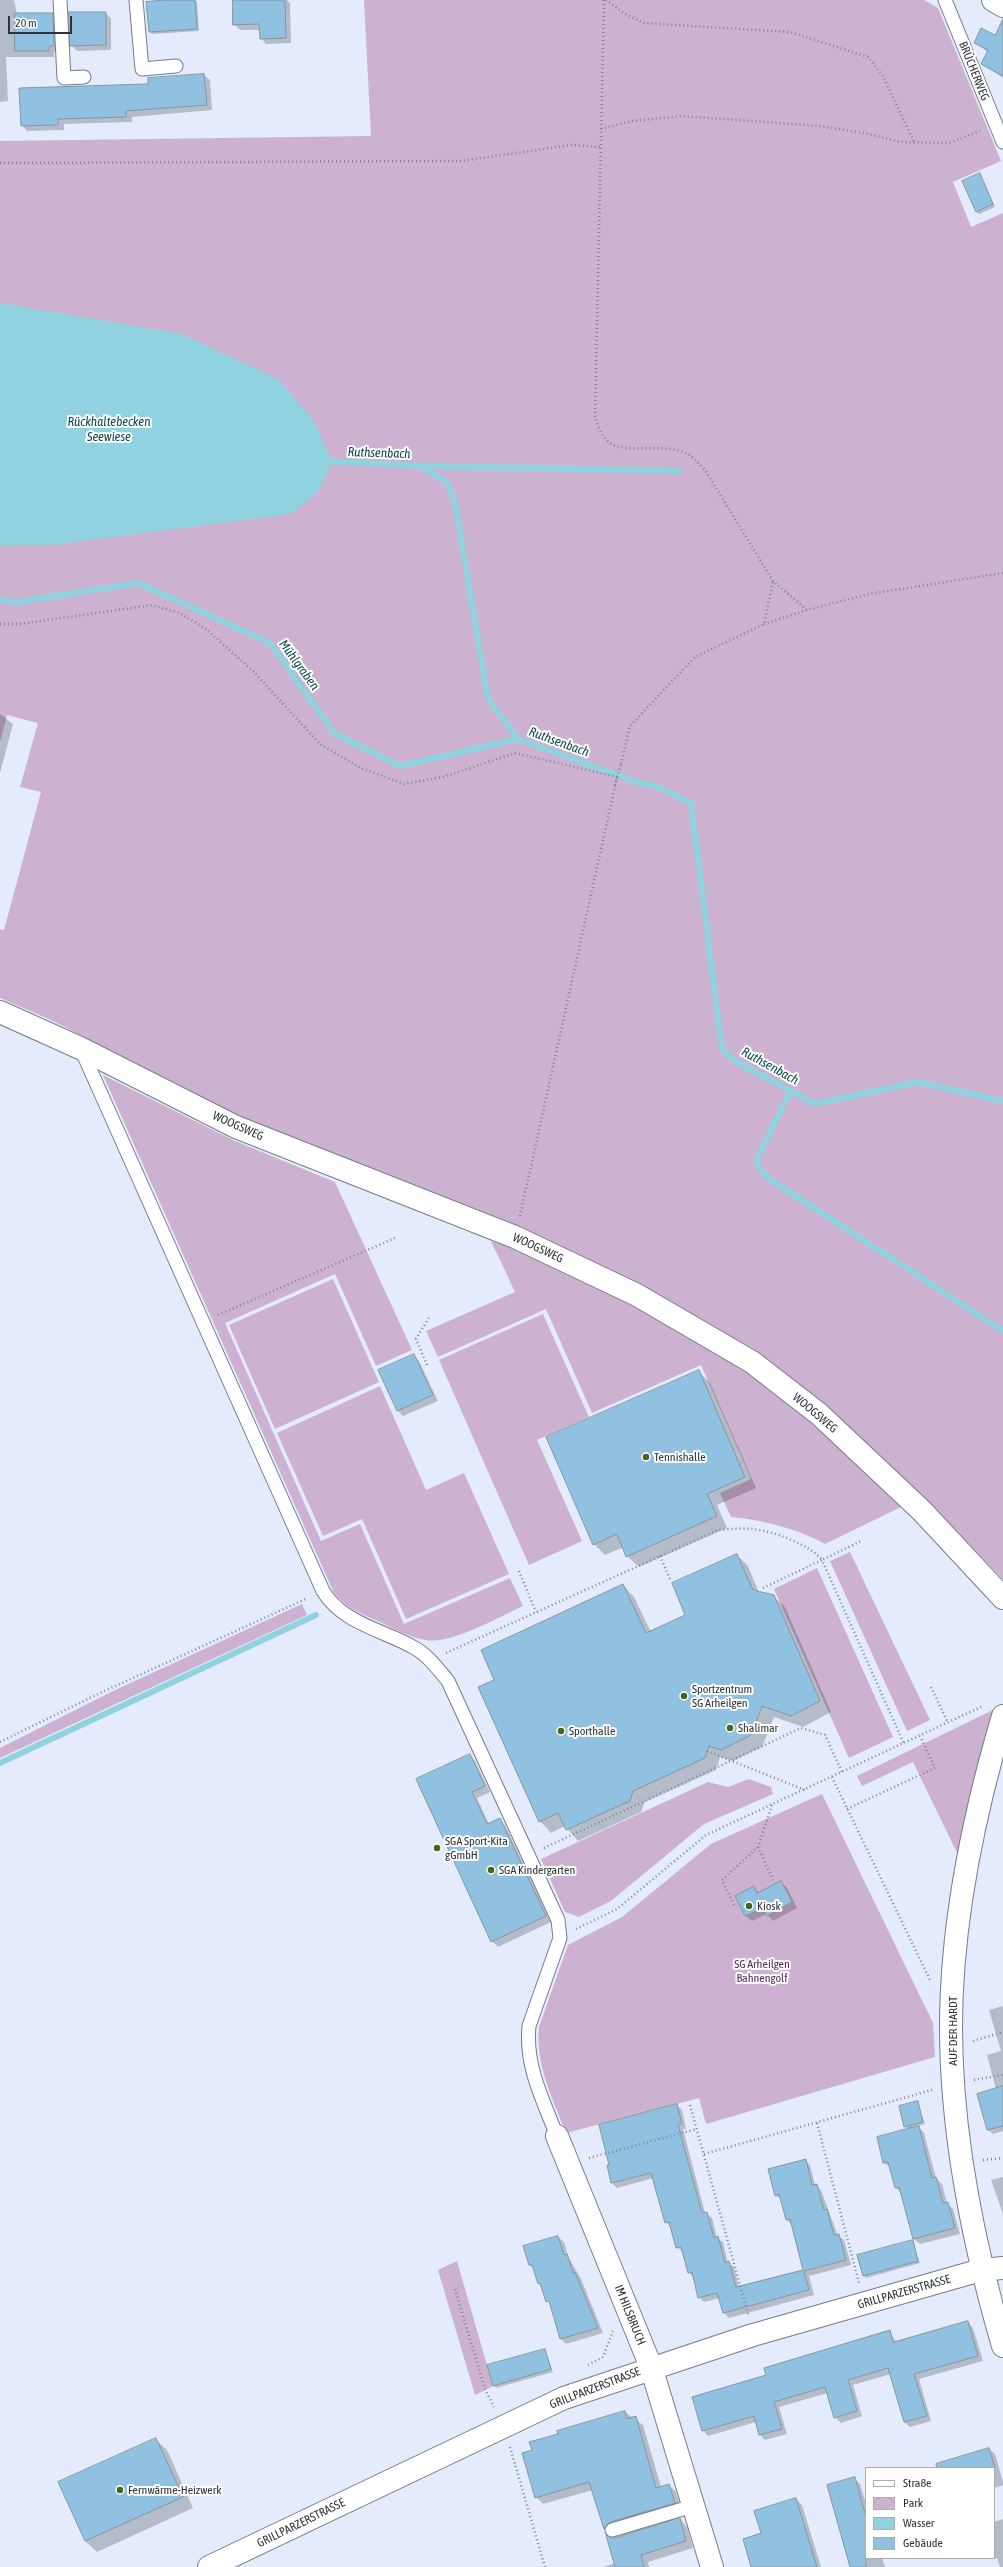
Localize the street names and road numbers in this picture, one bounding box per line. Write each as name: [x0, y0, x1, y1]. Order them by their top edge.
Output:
street label: BRÜCHERWEG: [956, 39, 992, 103]
street label: WOOGSWEG: [210, 1108, 266, 1144]
street label: WOOGSWEG: [510, 1230, 566, 1266]
street label: WOOGSWEG: [790, 1390, 840, 1436]
street label: AUF DER HARDT: [946, 1996, 960, 2066]
street label: GRILLPARZERSTRASSE: [856, 2272, 952, 2312]
street label: IM HILSBRUCH: [611, 2283, 649, 2347]
street label: GRILLPARZERSTRASSE: [548, 2364, 642, 2412]
street label: GRILLPARZERSTRASSE: [255, 2496, 347, 2550]

